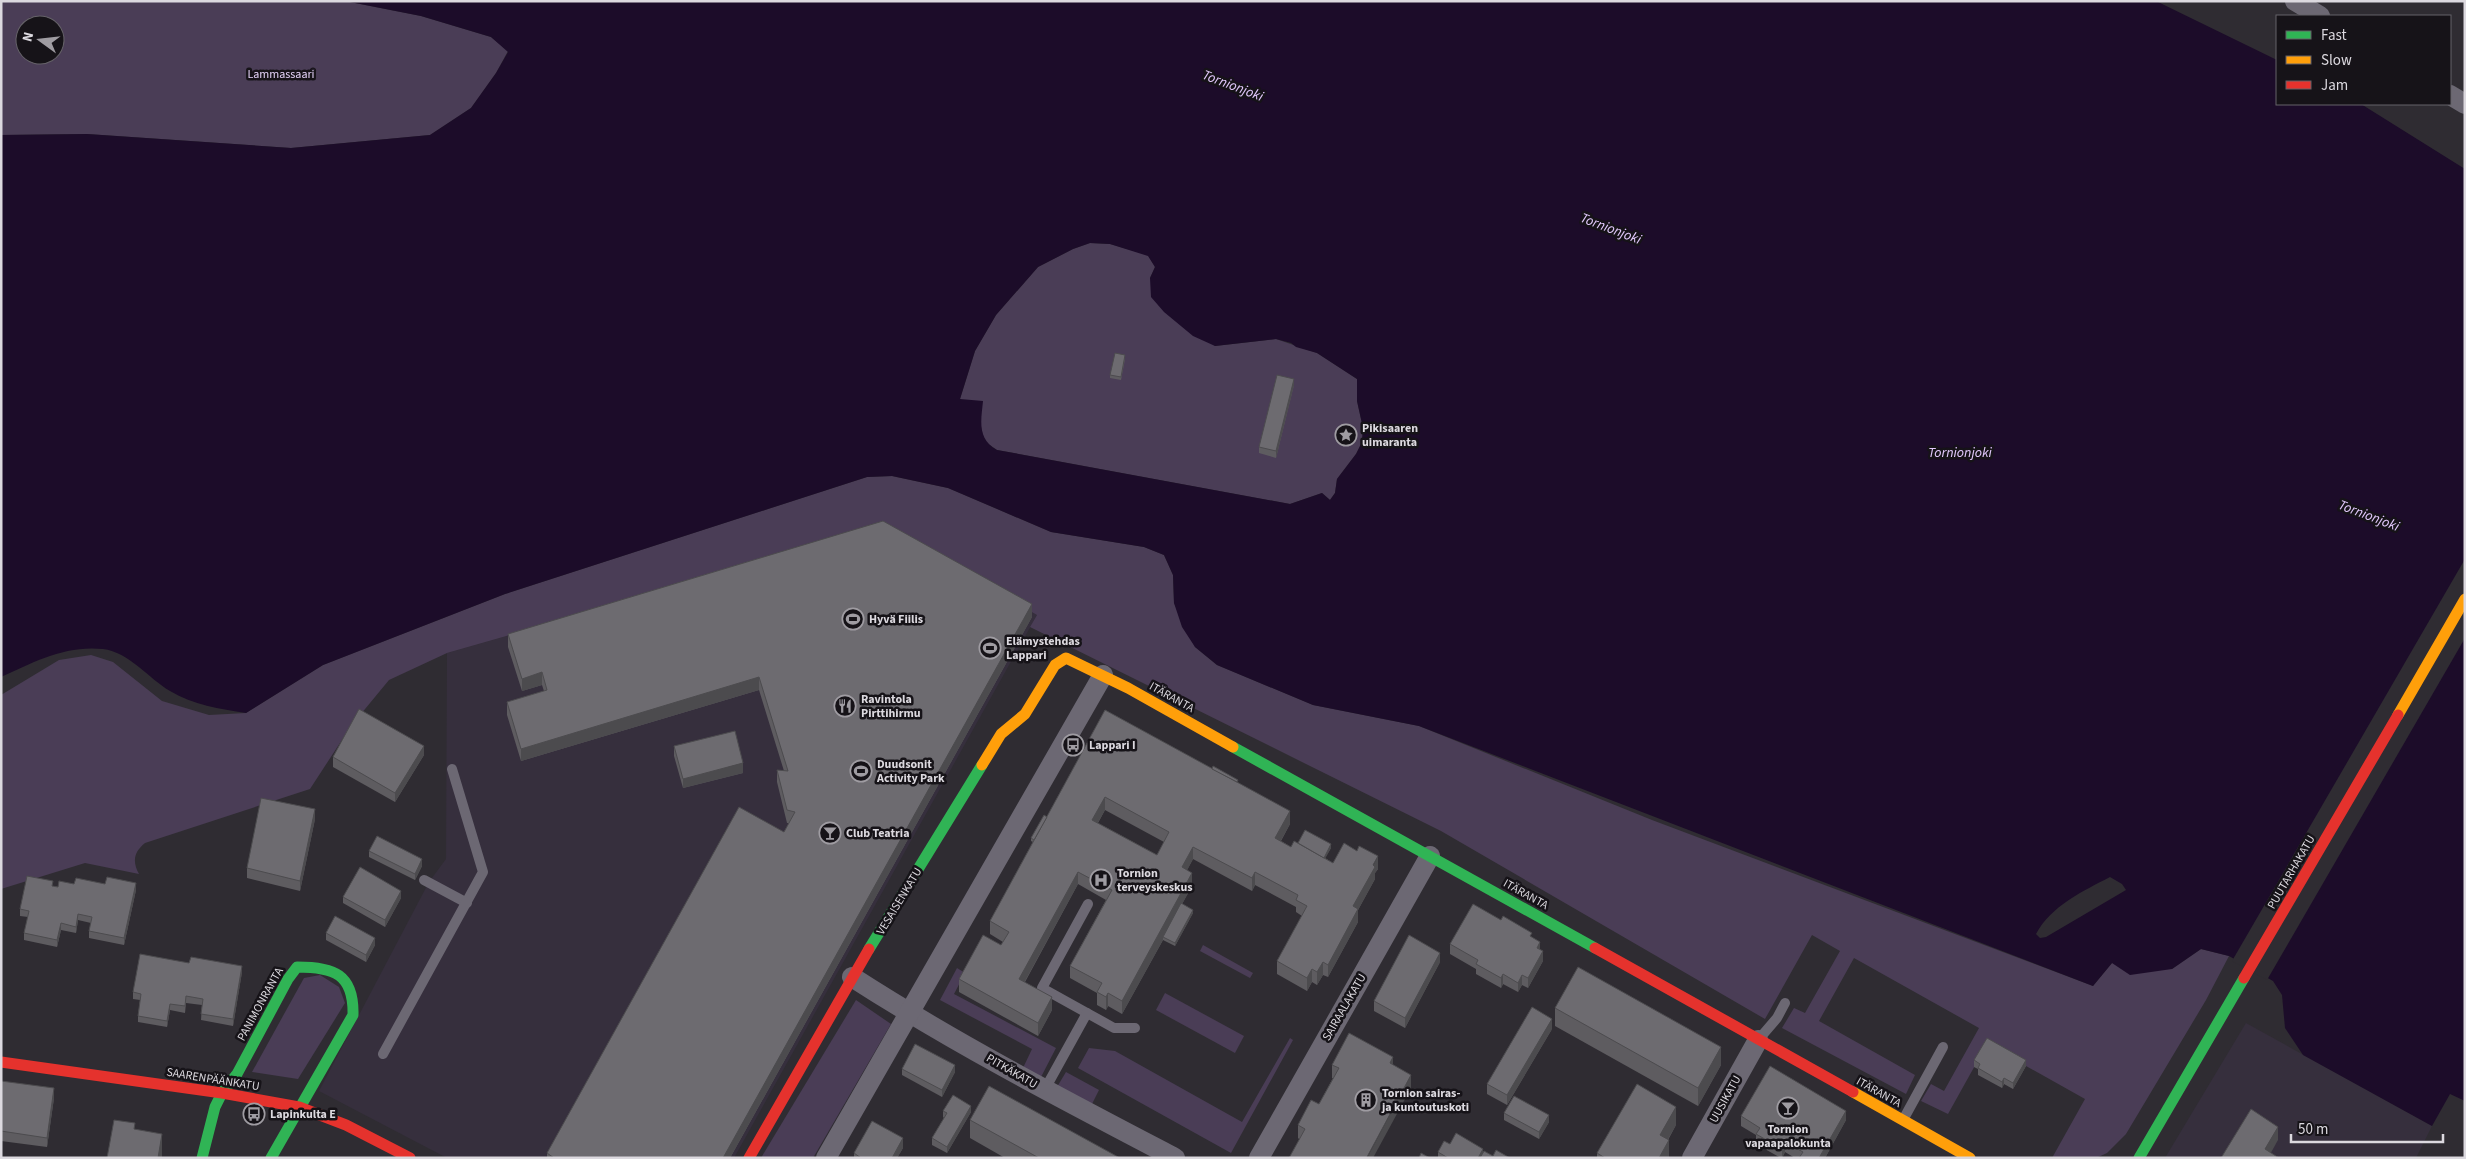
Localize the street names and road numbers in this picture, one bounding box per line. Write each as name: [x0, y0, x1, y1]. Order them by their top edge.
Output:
street label: ITÄRANTA: [1146, 678, 1198, 717]
street label: PUUTARHAKATU: [2263, 832, 2319, 912]
street label: VESAISENKATU: [873, 864, 926, 938]
street label: ITÄRANTA: [1500, 875, 1552, 914]
street label: PANIMONRANTA: [233, 964, 288, 1044]
street label: SAIRAALAKATU: [1318, 970, 1371, 1044]
street label: PITKÄKATU: [983, 1050, 1041, 1093]
street label: SAARENPÄÄNKATU: [165, 1064, 261, 1095]
street label: UUSIKATU: [1705, 1072, 1745, 1126]
street label: ITÄRANTA: [1853, 1073, 1905, 1112]

